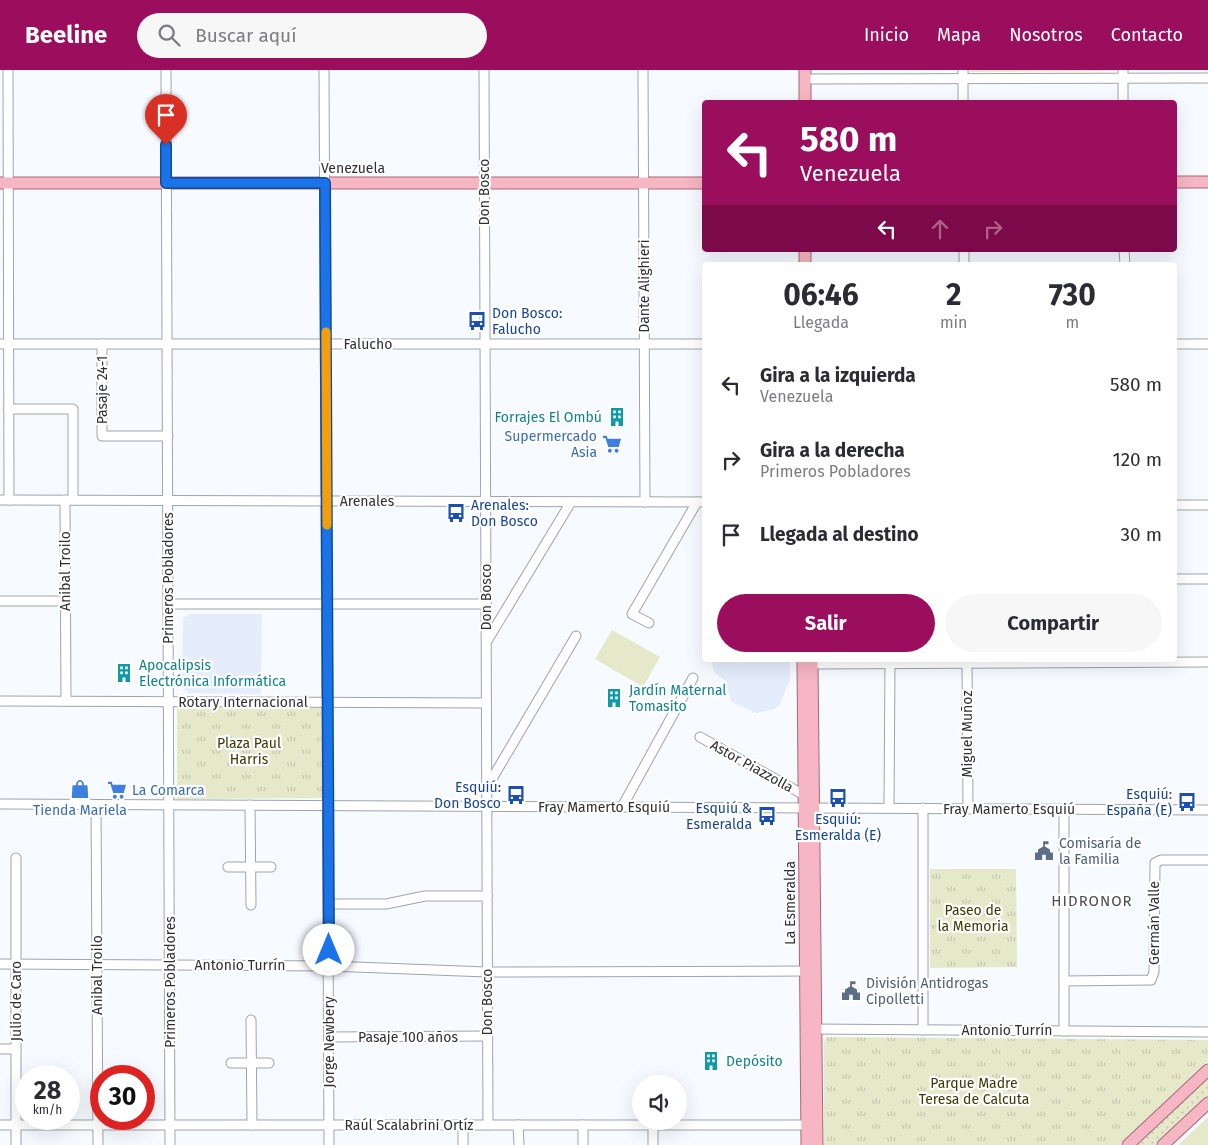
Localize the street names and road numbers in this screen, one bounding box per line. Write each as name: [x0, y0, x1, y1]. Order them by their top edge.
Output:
street label: Don Bosco: [476, 159, 493, 225]
street label: Venezuela: [321, 160, 385, 177]
street label: Dante Alighieri: [636, 239, 653, 333]
street label: Falucho: [344, 336, 392, 353]
street label: Pasaje 24-1: [94, 356, 111, 424]
street label: Arenales: [340, 493, 395, 510]
street label: Primeros Pobladores: [160, 512, 177, 644]
street label: Anibal Troilo: [57, 531, 74, 611]
street label: Don Bosco: [478, 564, 495, 630]
street label: Miguel Muñoz: [959, 690, 976, 778]
street label: Rotary Internacional: [178, 694, 308, 711]
street label: Astor Piazzolla: [707, 737, 796, 796]
street label: Fray Mamerto Esquiú: [538, 799, 670, 816]
street label: Fray Mamerto Esquiú: [943, 801, 1075, 818]
street label: La Esmeralda: [782, 861, 799, 945]
street label: Germán Valle: [1146, 881, 1163, 965]
street label: Primeros Pobladores: [162, 916, 179, 1048]
street label: Anibal Troilo: [89, 935, 106, 1015]
street label: Antonio Turrín: [194, 957, 286, 974]
street label: Julio de Caro: [8, 961, 25, 1041]
street label: Don Bosco: [479, 969, 496, 1035]
street label: Jorge Newbery: [321, 996, 338, 1088]
street label: Antonio Turrín: [961, 1022, 1053, 1039]
street label: Pasaje 100 años: [358, 1029, 458, 1046]
street label: Raúl Scalabrini Ortíz: [345, 1117, 473, 1134]

